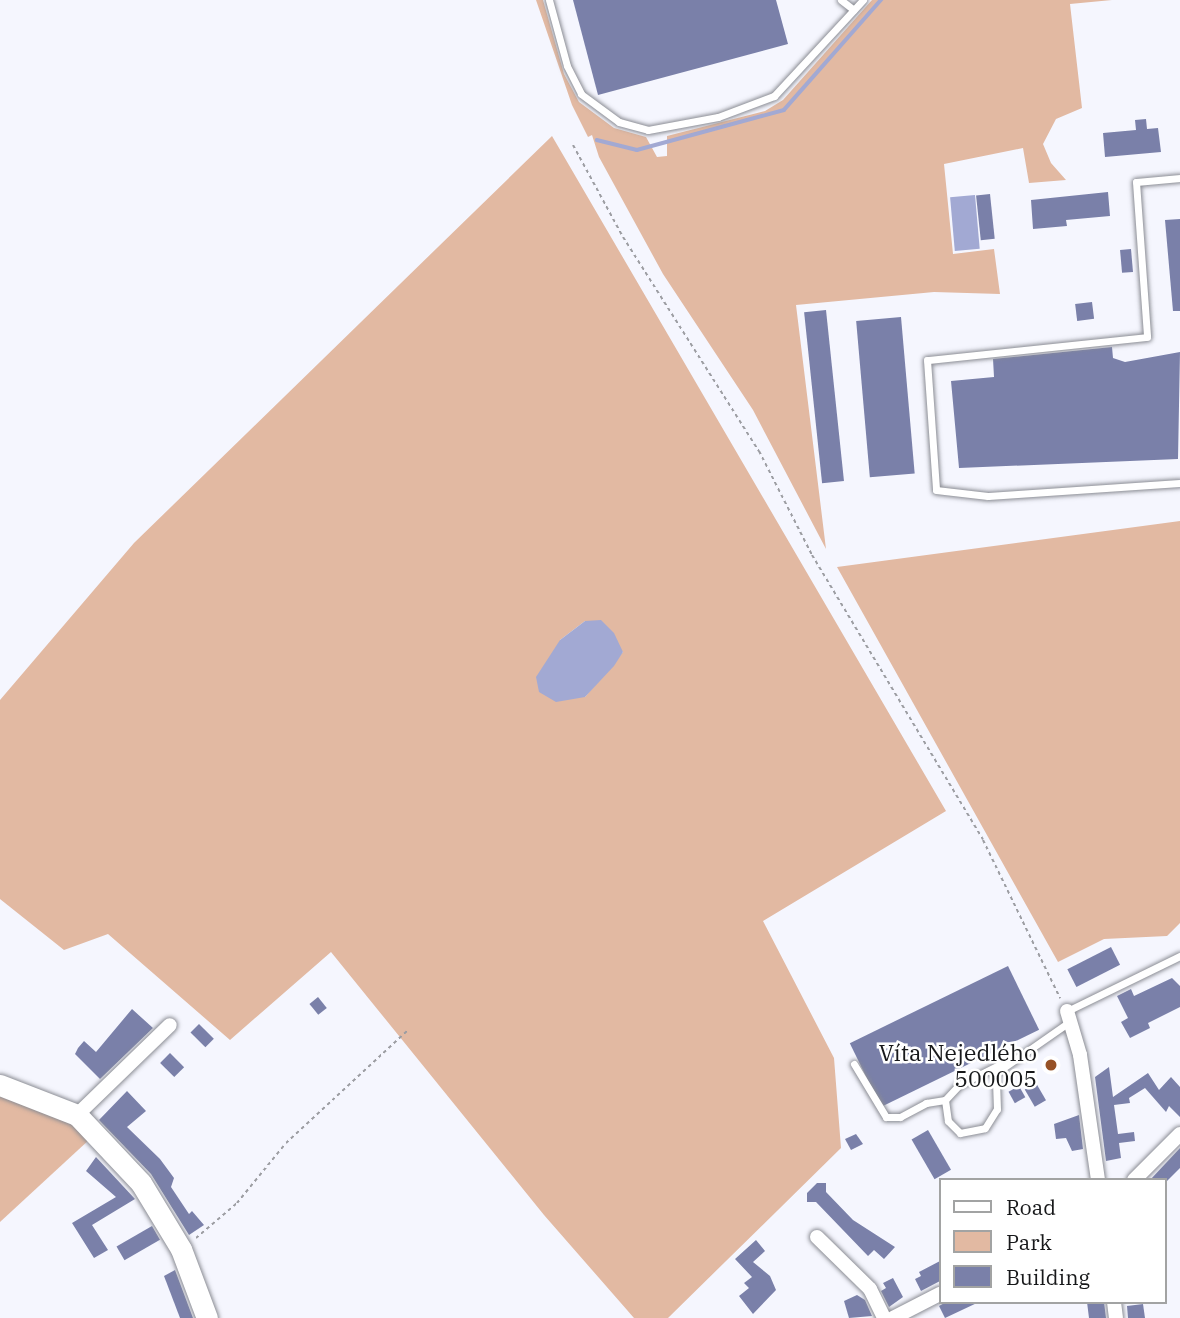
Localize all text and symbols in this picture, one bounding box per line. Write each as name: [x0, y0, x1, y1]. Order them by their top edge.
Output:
place label: Víta Nejedlého 500005: [879, 1038, 1037, 1092]
marker: Víta Nejedlého 500005: [1043, 1057, 1059, 1073]
legend: [939, 1178, 1166, 1304]
text: Road: [1006, 1193, 1056, 1221]
text: Park: [1006, 1228, 1052, 1256]
text: Building: [1006, 1263, 1090, 1291]

